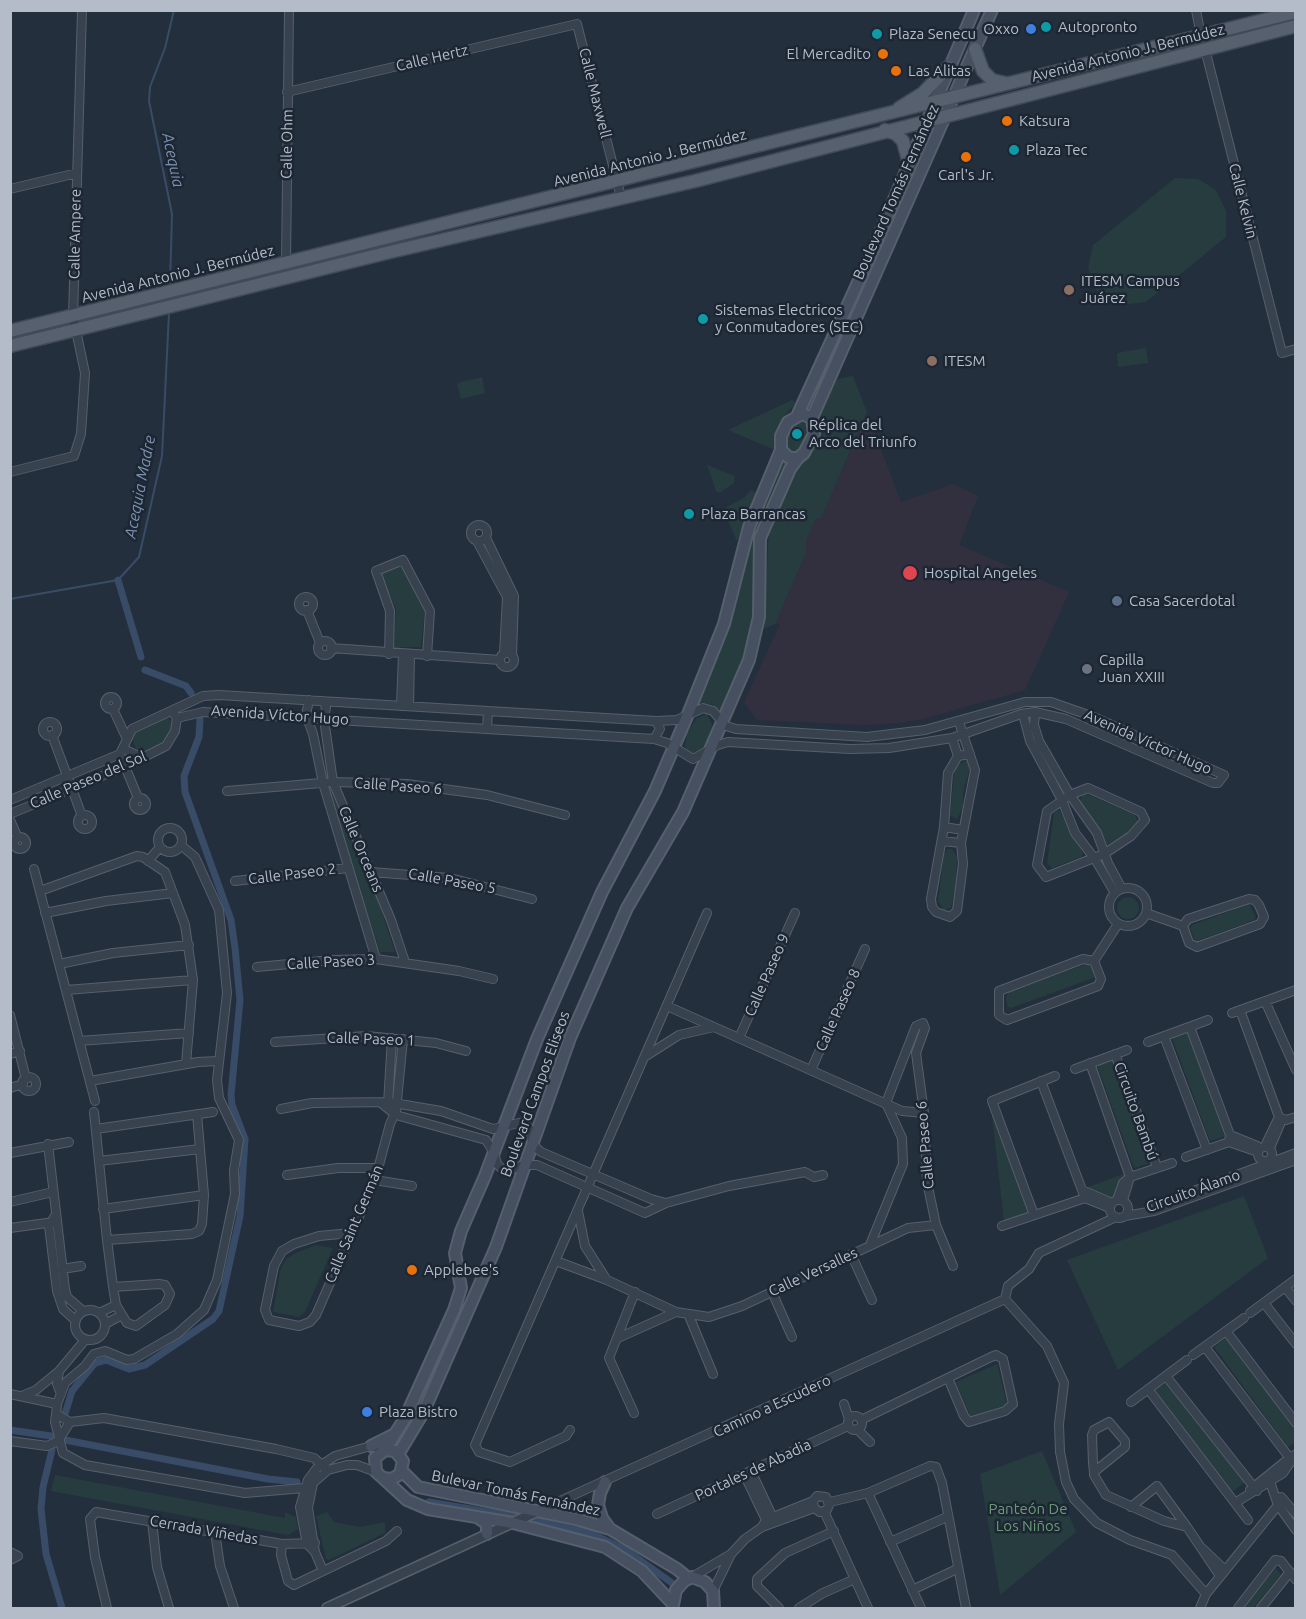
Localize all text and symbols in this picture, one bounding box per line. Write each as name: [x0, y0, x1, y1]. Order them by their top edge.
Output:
place label: Autopronto: [1058, 18, 1137, 36]
place label: Oxxo: [983, 20, 1019, 38]
street label: Avenida Antonio J. Bermúdez: [1030, 20, 1226, 86]
marker: Autopronto: [1039, 20, 1053, 34]
marker: Oxxo: [1024, 22, 1038, 36]
place label: Plaza Senecu: [889, 25, 976, 43]
marker: Plaza Senecu: [870, 27, 884, 41]
street label: Calle Hertz: [394, 41, 470, 75]
place label: El Mercadito: [787, 45, 871, 63]
street label: Calle Maxwell: [575, 46, 615, 140]
marker: El Mercadito: [876, 47, 890, 61]
place label: Las Alitas: [908, 62, 971, 80]
marker: Las Alitas: [889, 64, 903, 78]
street label: Boulevard Tomás Fernández: [849, 102, 943, 282]
street label: Calle Ohm: [277, 109, 297, 179]
place label: Katsura: [1019, 112, 1070, 130]
marker: Katsura: [1000, 114, 1014, 128]
street label: Avenida Antonio J. Bermúdez: [552, 125, 748, 191]
water label: Acequia: [158, 131, 188, 189]
place label: Plaza Tec: [1026, 141, 1088, 159]
marker: Plaza Tec: [1007, 143, 1021, 157]
marker: Carl's Jr.: [959, 150, 973, 164]
street label: Calle Kelvin: [1225, 161, 1261, 241]
place label: Carl's Jr.: [938, 166, 994, 184]
street label: Calle Ampere: [65, 189, 85, 279]
street label: Avenida Antonio J. Bermúdez: [80, 241, 276, 307]
place label: ITESM Campus Juárez: [1081, 272, 1180, 307]
marker: ITESM Campus Juárez: [1062, 283, 1076, 297]
place label: Sistemas Electricos y Conmutadores (SEC): [715, 301, 863, 336]
marker: Sistemas Electricos y Conmutadores (SEC): [696, 312, 710, 326]
place label: ITESM: [944, 352, 985, 370]
marker: ITESM: [925, 354, 939, 368]
place label: Réplica del Arco del Triunfo: [809, 416, 917, 451]
marker: Réplica del Arco del Triunfo: [790, 427, 804, 441]
water label: Acequia Madre: [121, 434, 159, 540]
place label: Plaza Barrancas: [701, 505, 806, 523]
marker: Plaza Barrancas: [682, 507, 696, 521]
marker: Hospital Angeles: [901, 564, 919, 582]
place label: Hospital Angeles: [924, 564, 1037, 582]
place label: Casa Sacerdotal: [1129, 592, 1235, 610]
marker: Casa Sacerdotal: [1110, 594, 1124, 608]
place label: Capilla Juan XXIII: [1099, 651, 1165, 686]
marker: Capilla Juan XXIII: [1080, 662, 1094, 676]
street label: Avenida Víctor Hugo: [211, 701, 349, 729]
street label: Avenida Víctor Hugo: [1081, 706, 1215, 778]
street label: Calle Paseo del Sol: [27, 747, 149, 813]
street label: Calle Paseo 6: [353, 774, 443, 798]
street label: Calle Orceans: [335, 803, 387, 895]
street label: Calle Paseo 2: [247, 860, 337, 888]
street label: Calle Paseo 5: [407, 864, 497, 898]
street label: Calle Paseo 9: [741, 931, 793, 1019]
street label: Calle Paseo 3: [286, 951, 376, 973]
street label: Calle Paseo 8: [812, 966, 864, 1054]
street label: Boulevard Campos Eliseos: [497, 1009, 573, 1179]
street label: Calle Paseo 1: [326, 1028, 416, 1050]
street label: Circuito Bambú: [1110, 1059, 1162, 1163]
street label: Calle Paseo 6: [912, 1100, 938, 1190]
street label: Calle Saint Germán: [321, 1162, 387, 1286]
street label: Circuito Álamo: [1143, 1166, 1243, 1216]
street label: Calle Versalles: [766, 1243, 860, 1301]
place label: Applebee's: [424, 1261, 499, 1279]
marker: Applebee's: [405, 1263, 419, 1277]
street label: Camino a Escudero: [710, 1371, 834, 1441]
place label: Plaza Bistro: [379, 1403, 458, 1421]
marker: Plaza Bistro: [360, 1405, 374, 1419]
street label: Portales de Abadia: [692, 1435, 814, 1505]
street label: Bulevar Tomás Fernández: [430, 1466, 602, 1520]
park label: Panteón De Los Niños: [989, 1500, 1067, 1535]
street label: Cerrada Viñedas: [148, 1512, 260, 1548]

